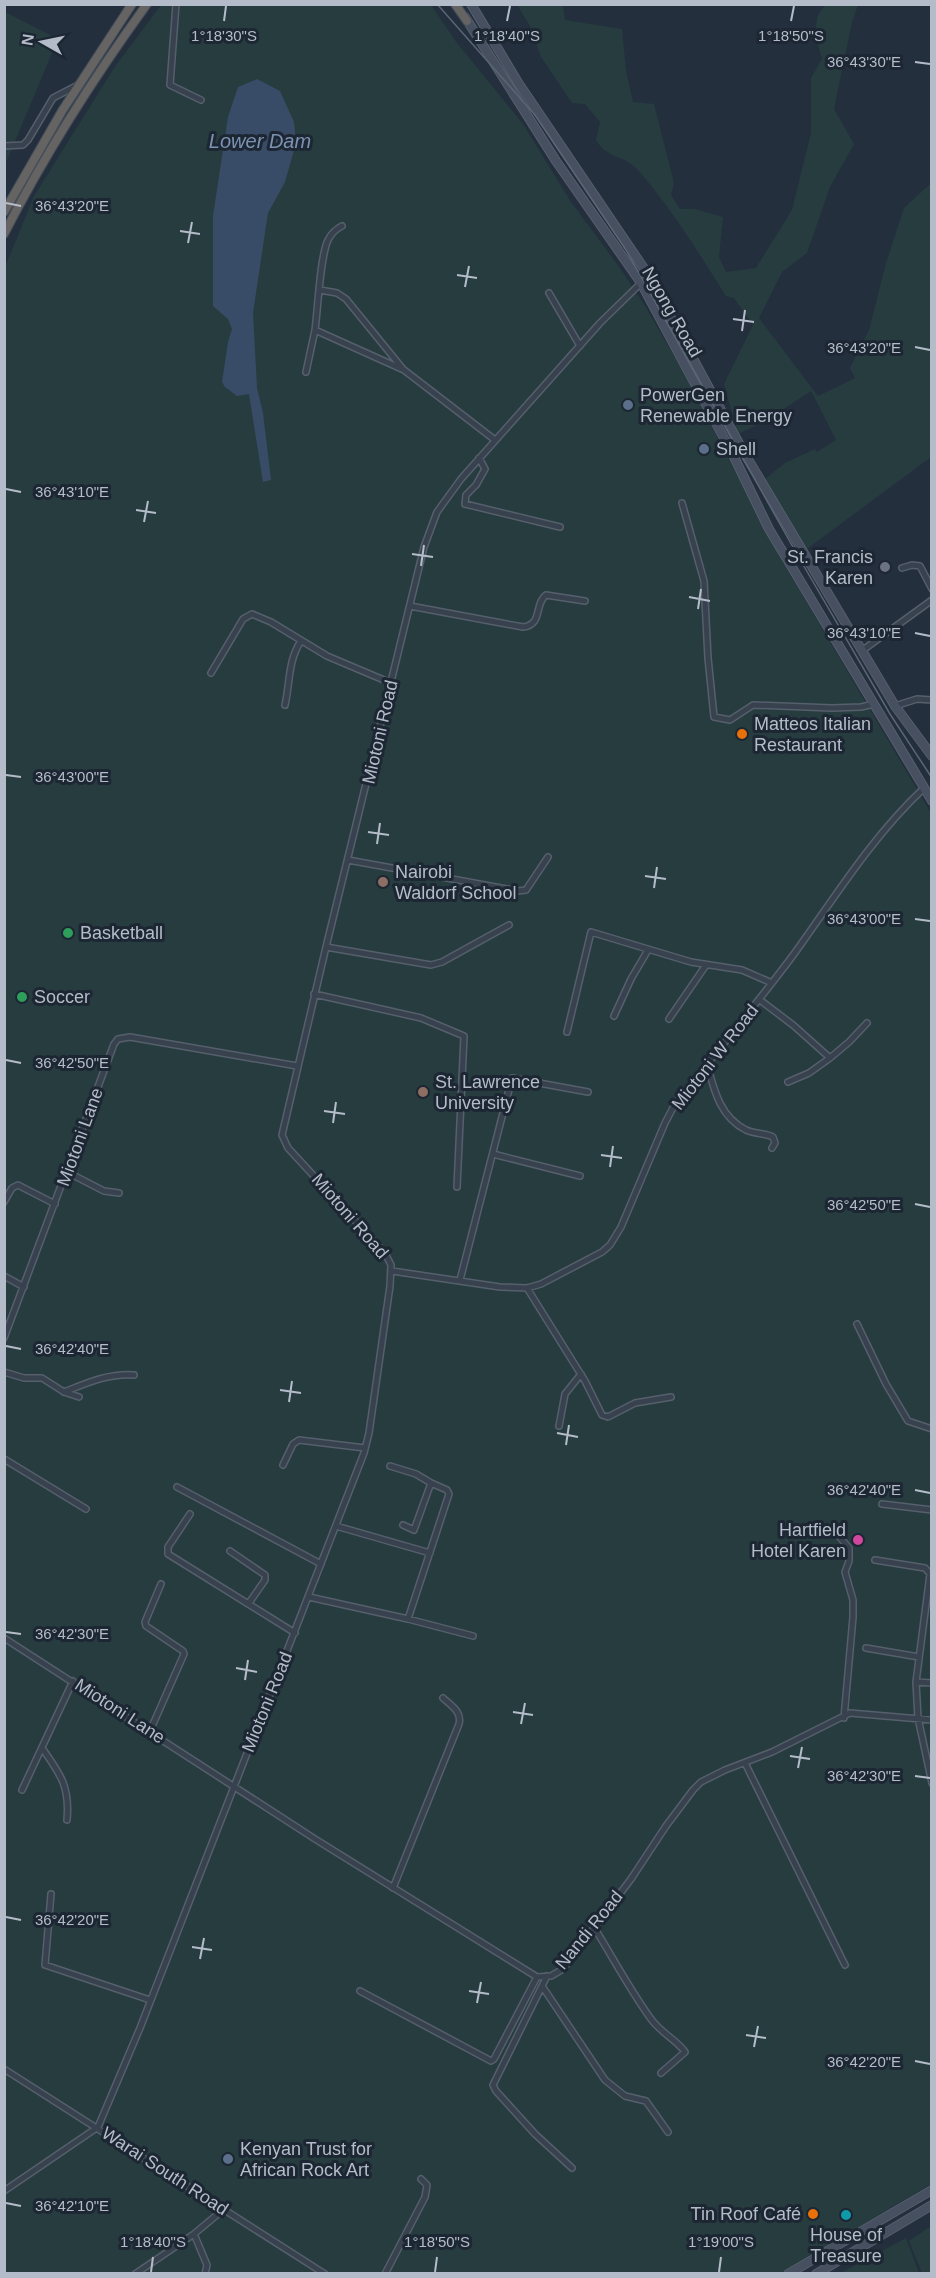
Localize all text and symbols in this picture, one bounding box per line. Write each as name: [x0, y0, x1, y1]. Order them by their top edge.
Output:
north arrow: [12, 12, 72, 72]
text: 1°18'30"S: [191, 27, 257, 44]
text: 1°18'40"S: [474, 27, 540, 44]
text: 1°18'50"S: [758, 27, 824, 44]
text: N: [18, 33, 37, 47]
text: 36°43'30"E: [827, 53, 901, 70]
water label: Lower Dam: [209, 130, 311, 152]
text: 36°43'20"E: [35, 197, 109, 214]
street label: Ngong Road: [638, 263, 706, 361]
text: 36°43'20"E: [827, 339, 901, 356]
place label: PowerGen Renewable Energy: [640, 385, 792, 426]
marker: PowerGen Renewable Energy: [621, 398, 635, 412]
place label: Shell: [716, 439, 756, 459]
marker: Shell: [697, 442, 711, 456]
text: 36°43'10"E: [35, 483, 109, 500]
place label: St. Francis Karen: [787, 547, 873, 588]
marker: St. Francis Karen: [878, 560, 892, 574]
text: 36°43'10"E: [827, 624, 901, 641]
street label: Miotoni Road: [358, 678, 402, 786]
place label: Matteos Italian Restaurant: [754, 714, 871, 755]
marker: Matteos Italian Restaurant: [735, 727, 749, 741]
text: 36°43'00"E: [35, 768, 109, 785]
place label: Nairobi Waldorf School: [395, 862, 516, 903]
marker: Nairobi Waldorf School: [376, 875, 390, 889]
text: 36°43'00"E: [827, 910, 901, 927]
place label: Basketball: [80, 923, 163, 943]
marker: Basketball: [61, 926, 75, 940]
place label: Soccer: [34, 987, 90, 1007]
marker: Soccer: [15, 990, 29, 1004]
street label: Miotoni W Road: [668, 1000, 762, 1114]
text: 36°42'50"E: [35, 1054, 109, 1071]
place label: St. Lawrence University: [435, 1072, 540, 1113]
street label: Miotoni Lane: [53, 1085, 107, 1189]
marker: St. Lawrence University: [416, 1085, 430, 1099]
street label: Miotoni Road: [308, 1169, 392, 1263]
text: 36°42'50"E: [827, 1196, 901, 1213]
text: 36°42'40"E: [35, 1340, 109, 1357]
text: 36°42'40"E: [827, 1481, 901, 1498]
place label: Hartfield Hotel Karen: [751, 1520, 846, 1561]
marker: Hartfield Hotel Karen: [851, 1533, 865, 1547]
text: 36°42'30"E: [35, 1625, 109, 1642]
street label: Miotoni Road: [238, 1649, 296, 1755]
street label: Miotoni Lane: [71, 1675, 169, 1747]
text: 36°42'30"E: [827, 1767, 901, 1784]
street label: Nandi Road: [551, 1887, 627, 1973]
text: 36°42'20"E: [35, 1911, 109, 1928]
text: 36°42'20"E: [827, 2053, 901, 2070]
street label: Warai South Road: [98, 2123, 232, 2219]
place label: Kenyan Trust for African Rock Art: [240, 2139, 372, 2180]
marker: Kenyan Trust for African Rock Art: [221, 2152, 235, 2166]
text: 36°42'10"E: [35, 2197, 109, 2214]
place label: Tin Roof Café: [691, 2204, 801, 2224]
marker: Tin Roof Café: [806, 2207, 820, 2221]
marker: House of Treasure: [839, 2208, 853, 2222]
place label: House of Treasure: [810, 2225, 883, 2266]
text: 1°18'40"S: [120, 2233, 186, 2250]
text: 1°18'50"S: [404, 2233, 470, 2250]
text: 1°19'00"S: [688, 2233, 754, 2250]

